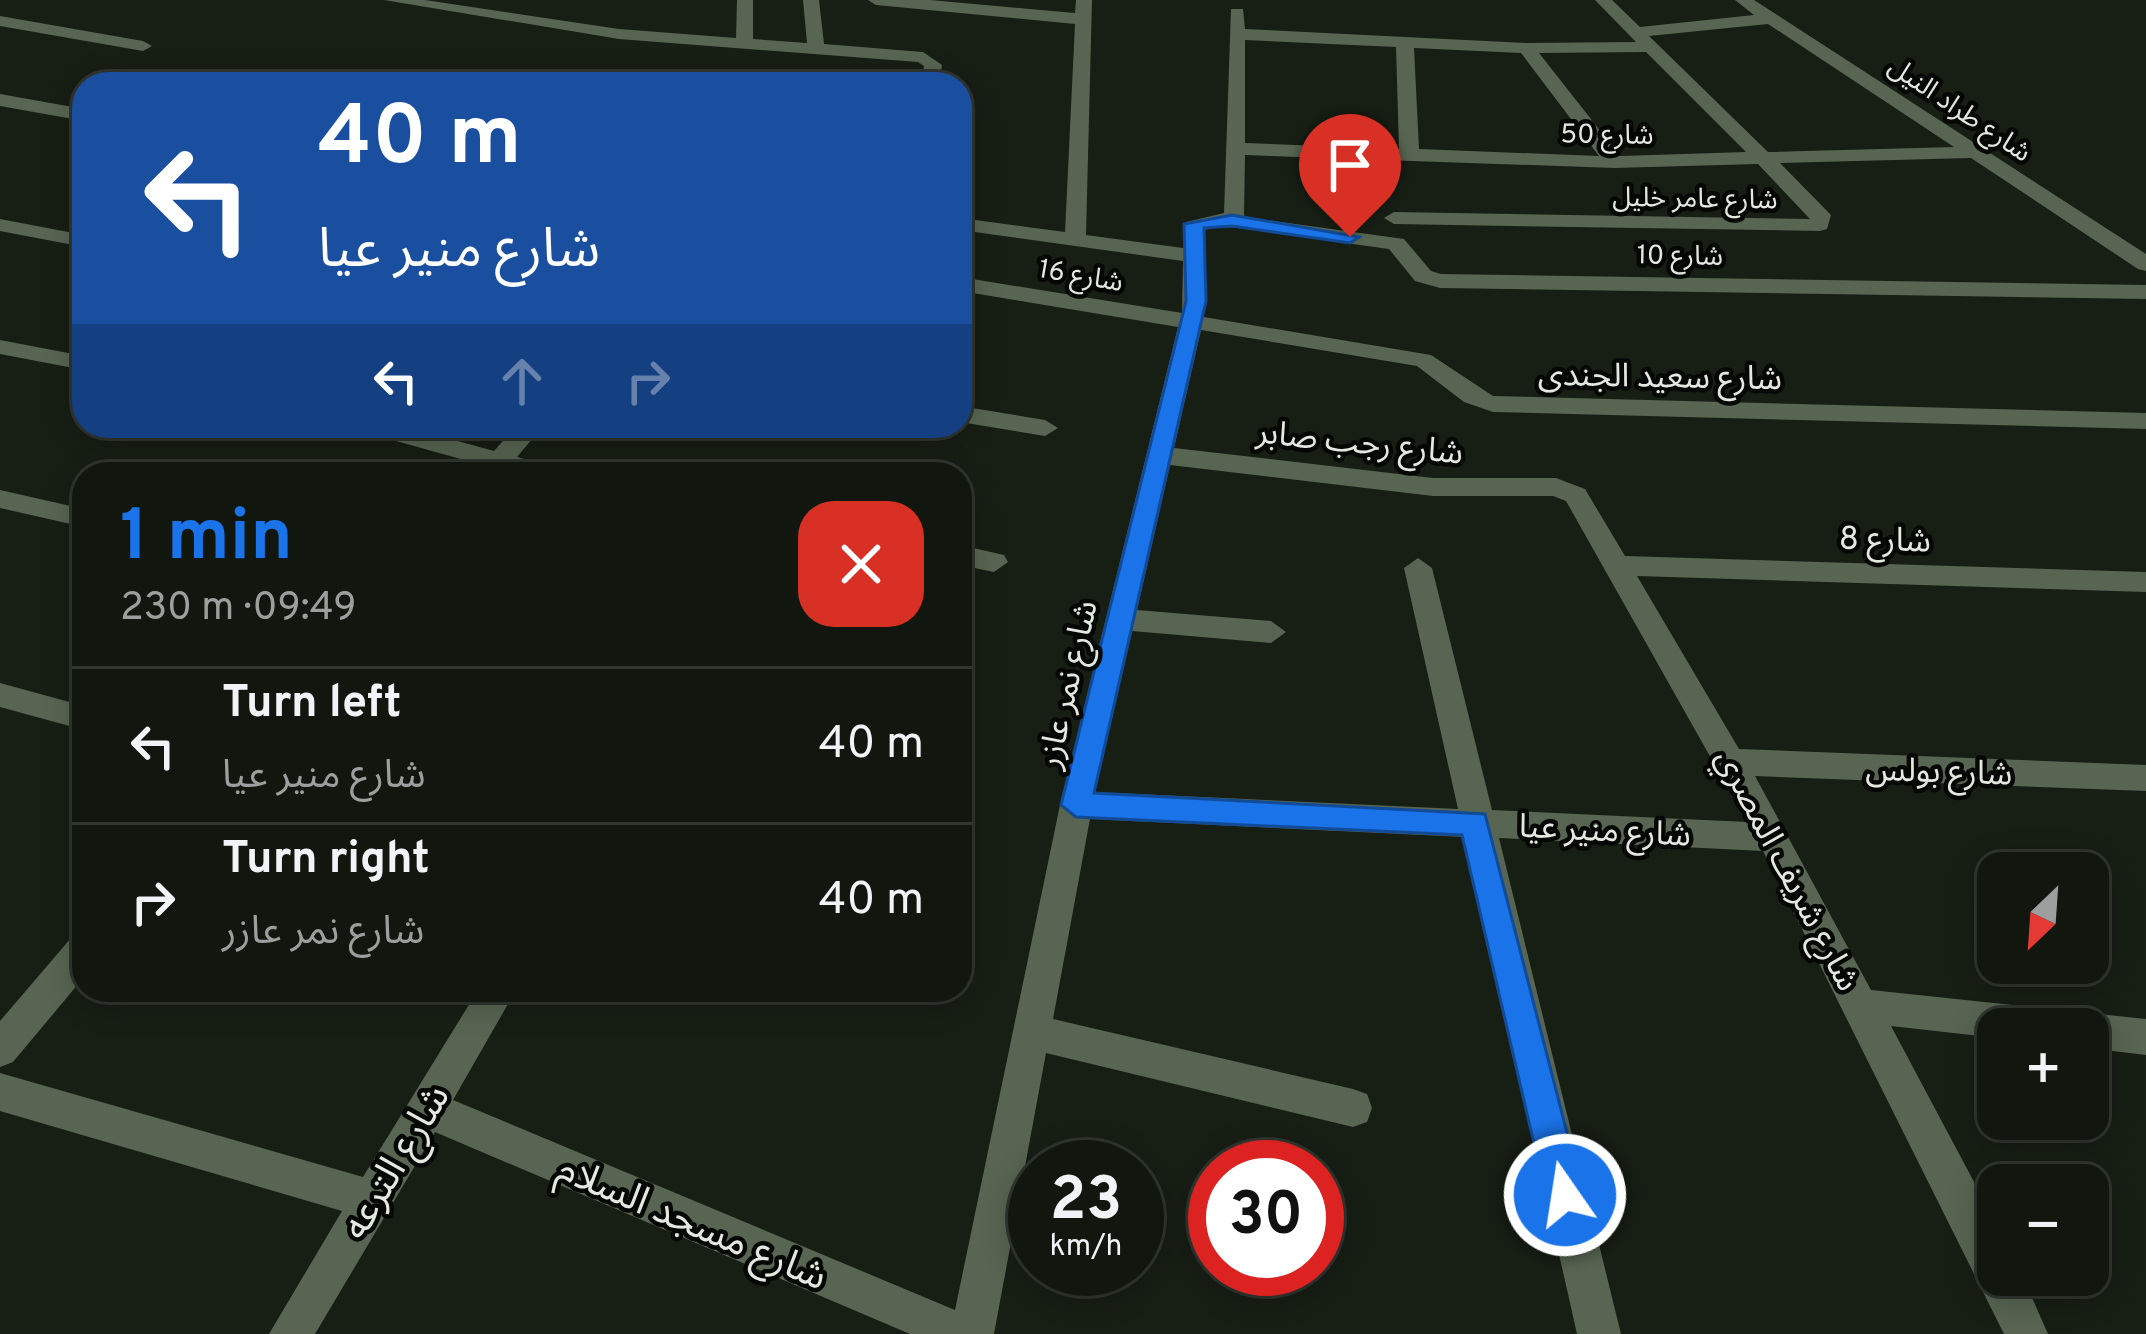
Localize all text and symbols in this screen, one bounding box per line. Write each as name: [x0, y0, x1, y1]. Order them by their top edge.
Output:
street label: شارع طراد النيل: [1880, 50, 2037, 172]
text: 40 m: [318, 88, 522, 194]
pin: [1299, 114, 1401, 237]
street label: شارع 50: [1560, 118, 1654, 155]
icon: left: [120, 120, 276, 276]
icon: arrive: [1317, 132, 1383, 198]
street label: شارع عامر خليل: [1612, 182, 1778, 219]
text: شارع منير عيا: [318, 218, 600, 287]
street label: شارع 10: [1636, 239, 1723, 276]
street label: شارع 16: [1036, 253, 1126, 302]
icon: left: [363, 348, 429, 414]
icon: ahead: [489, 348, 555, 414]
icon: right: [615, 348, 681, 414]
street label: شارع سعيد الجندى: [1537, 356, 1782, 402]
street label: شارع رجب صابر: [1253, 413, 1465, 477]
text: 1 min: [120, 494, 293, 586]
button: close: [798, 501, 924, 627]
street label: شارع 8: [1838, 519, 1932, 565]
text: 230 m · 09:49: [120, 585, 357, 634]
street label: شارع نمر عازر: [1030, 597, 1110, 774]
text: Turn left: [222, 676, 401, 733]
icon: left: [120, 713, 186, 779]
text: 40 m: [818, 717, 924, 774]
street label: شارع شريف المصري: [1703, 742, 1867, 1000]
street label: شارع بولس: [1865, 750, 2013, 798]
text: شارع منير عيا: [222, 753, 426, 802]
street label: شارع منير عيا: [1518, 808, 1692, 858]
text: Turn right: [222, 832, 430, 889]
north arrow: [1977, 852, 2109, 984]
map controls: [1977, 852, 2109, 1296]
icon: right: [120, 869, 186, 935]
text: 40 m: [818, 873, 924, 930]
text: شارع نمر عازر: [222, 909, 424, 958]
button: +: [1977, 1008, 2109, 1140]
street label: شارع الترعه: [333, 1077, 463, 1250]
position arrow: [1502, 1132, 1628, 1258]
speed limit sign: 30: [1188, 1140, 1344, 1296]
street label: شارع مسجد السلام: [549, 1146, 834, 1305]
button: −: [1977, 1164, 2109, 1296]
text: 23: [1050, 1165, 1122, 1241]
text: km/h: [1050, 1229, 1122, 1266]

